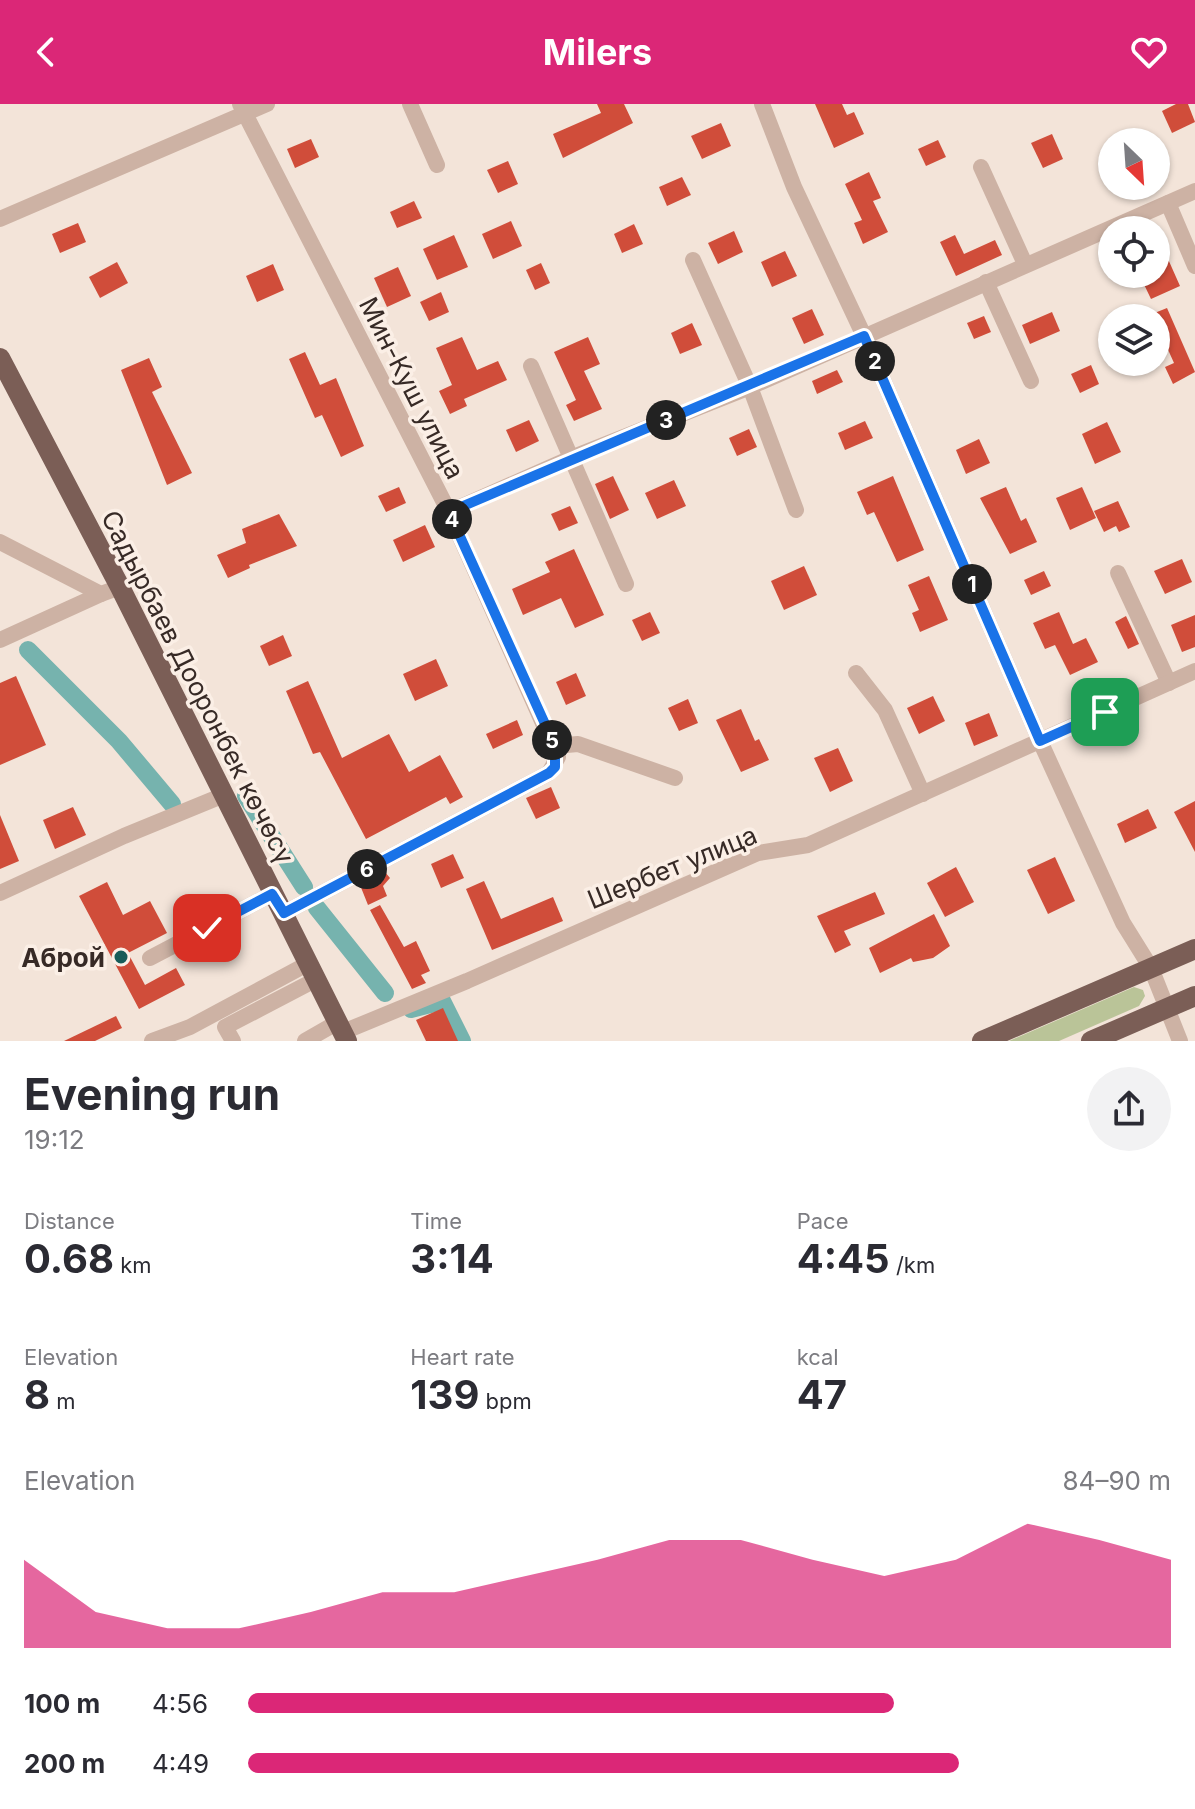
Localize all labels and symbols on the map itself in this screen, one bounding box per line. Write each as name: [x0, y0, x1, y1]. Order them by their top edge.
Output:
north arrow: [1098, 128, 1170, 200]
street label: Мин-Куш улица: [353, 292, 471, 484]
pin: 2: [855, 341, 895, 381]
pin: 3: [646, 400, 686, 440]
pin: 4: [432, 499, 472, 539]
street label: Садырбаев Дооронбек көчөсү: [95, 505, 301, 869]
pin: 1: [952, 564, 992, 604]
pin: [1071, 678, 1139, 746]
pin: 5: [532, 720, 572, 760]
street label: Шербет улица: [583, 819, 761, 915]
pin: 6: [347, 849, 387, 889]
pin: [173, 894, 241, 962]
place label: Аброй: [21, 942, 105, 973]
marker: Аброй: [112, 948, 130, 966]

